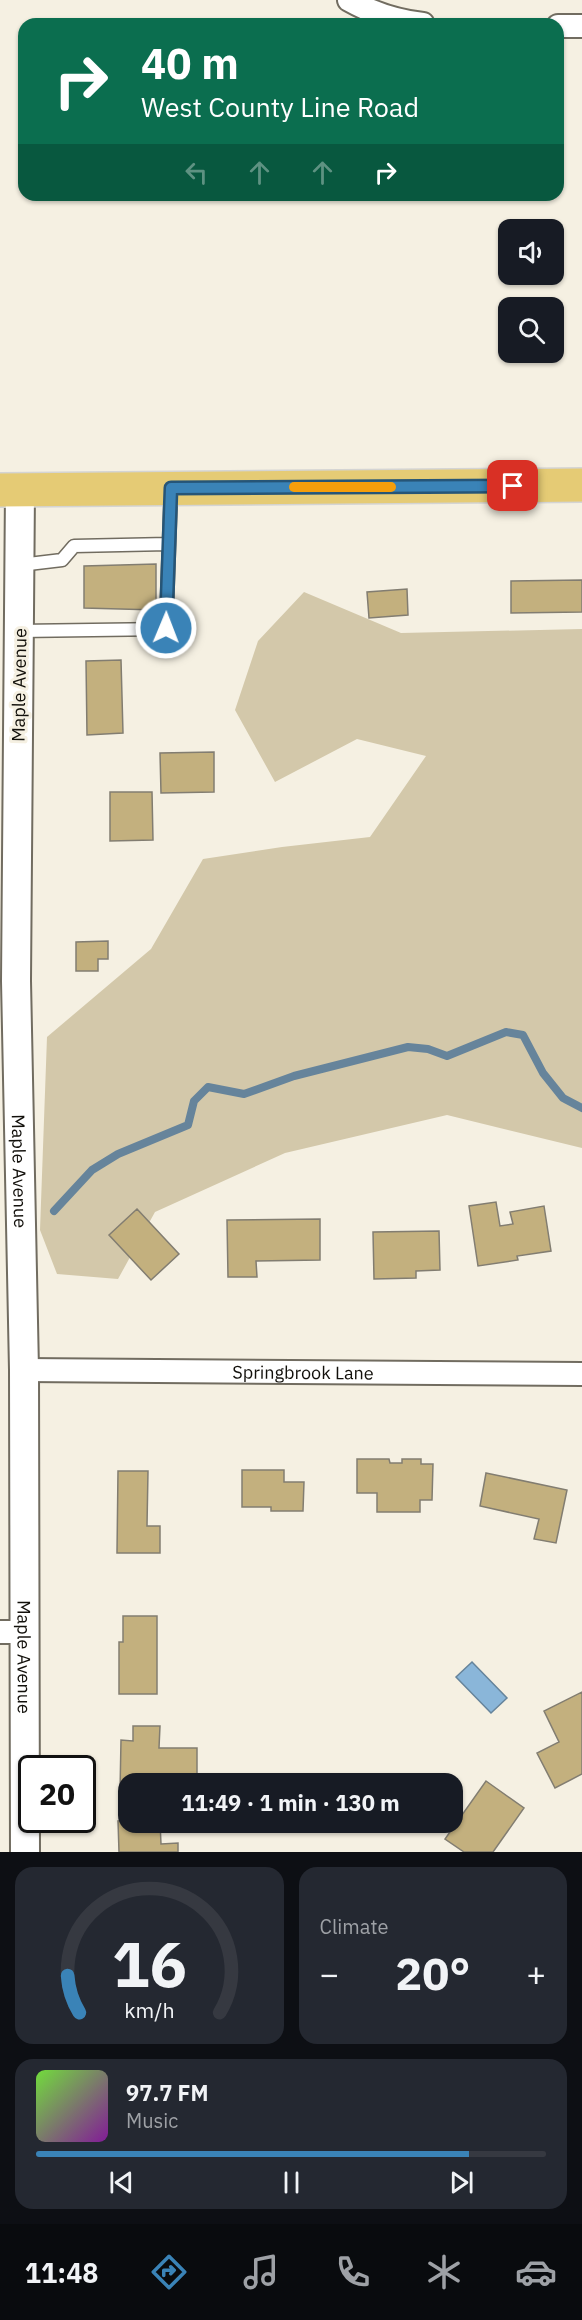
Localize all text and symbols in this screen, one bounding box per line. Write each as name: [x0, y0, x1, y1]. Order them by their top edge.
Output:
text: 40 m: [141, 36, 239, 91]
icon: right: [42, 42, 120, 120]
text: West County Line Road: [141, 89, 419, 124]
icon: left: [180, 156, 213, 189]
icon: ahead: [243, 156, 276, 189]
icon: ahead: [306, 156, 339, 189]
icon: right: [369, 156, 402, 189]
map controls: [498, 219, 564, 363]
button: sound: [498, 219, 564, 285]
button: search: [498, 297, 564, 363]
pin: [487, 460, 538, 511]
icon: arrive: [496, 469, 529, 502]
position arrow: [134, 596, 198, 660]
street label: Maple Avenue: [7, 628, 31, 742]
street label: Maple Avenue: [7, 1114, 33, 1228]
street label: Springbrook Lane: [232, 1360, 374, 1384]
street label: Maple Avenue: [13, 1600, 36, 1714]
speed limit sign: 20: [18, 1755, 96, 1833]
text: 11:49 · 1 min · 130 m: [181, 1788, 400, 1817]
text: Climate: [320, 1913, 388, 1940]
text: 16: [112, 1923, 187, 2004]
text: 20°: [395, 1944, 470, 2002]
text: −: [320, 1952, 339, 1995]
text: +: [526, 1952, 546, 1995]
text: km/h: [124, 1996, 174, 2024]
text: 97.7 FM: [126, 2078, 209, 2107]
text: Music: [126, 2107, 178, 2134]
icon: previous: [105, 2166, 138, 2199]
icon: pause: [275, 2166, 308, 2199]
icon: next: [445, 2166, 478, 2199]
icon: directions: [148, 2251, 190, 2293]
icon: music: [240, 2251, 282, 2293]
icon: phone: [332, 2251, 374, 2293]
icon: climate: [423, 2251, 465, 2293]
icon: car: [515, 2251, 557, 2293]
text: 11:48: [25, 2255, 99, 2290]

